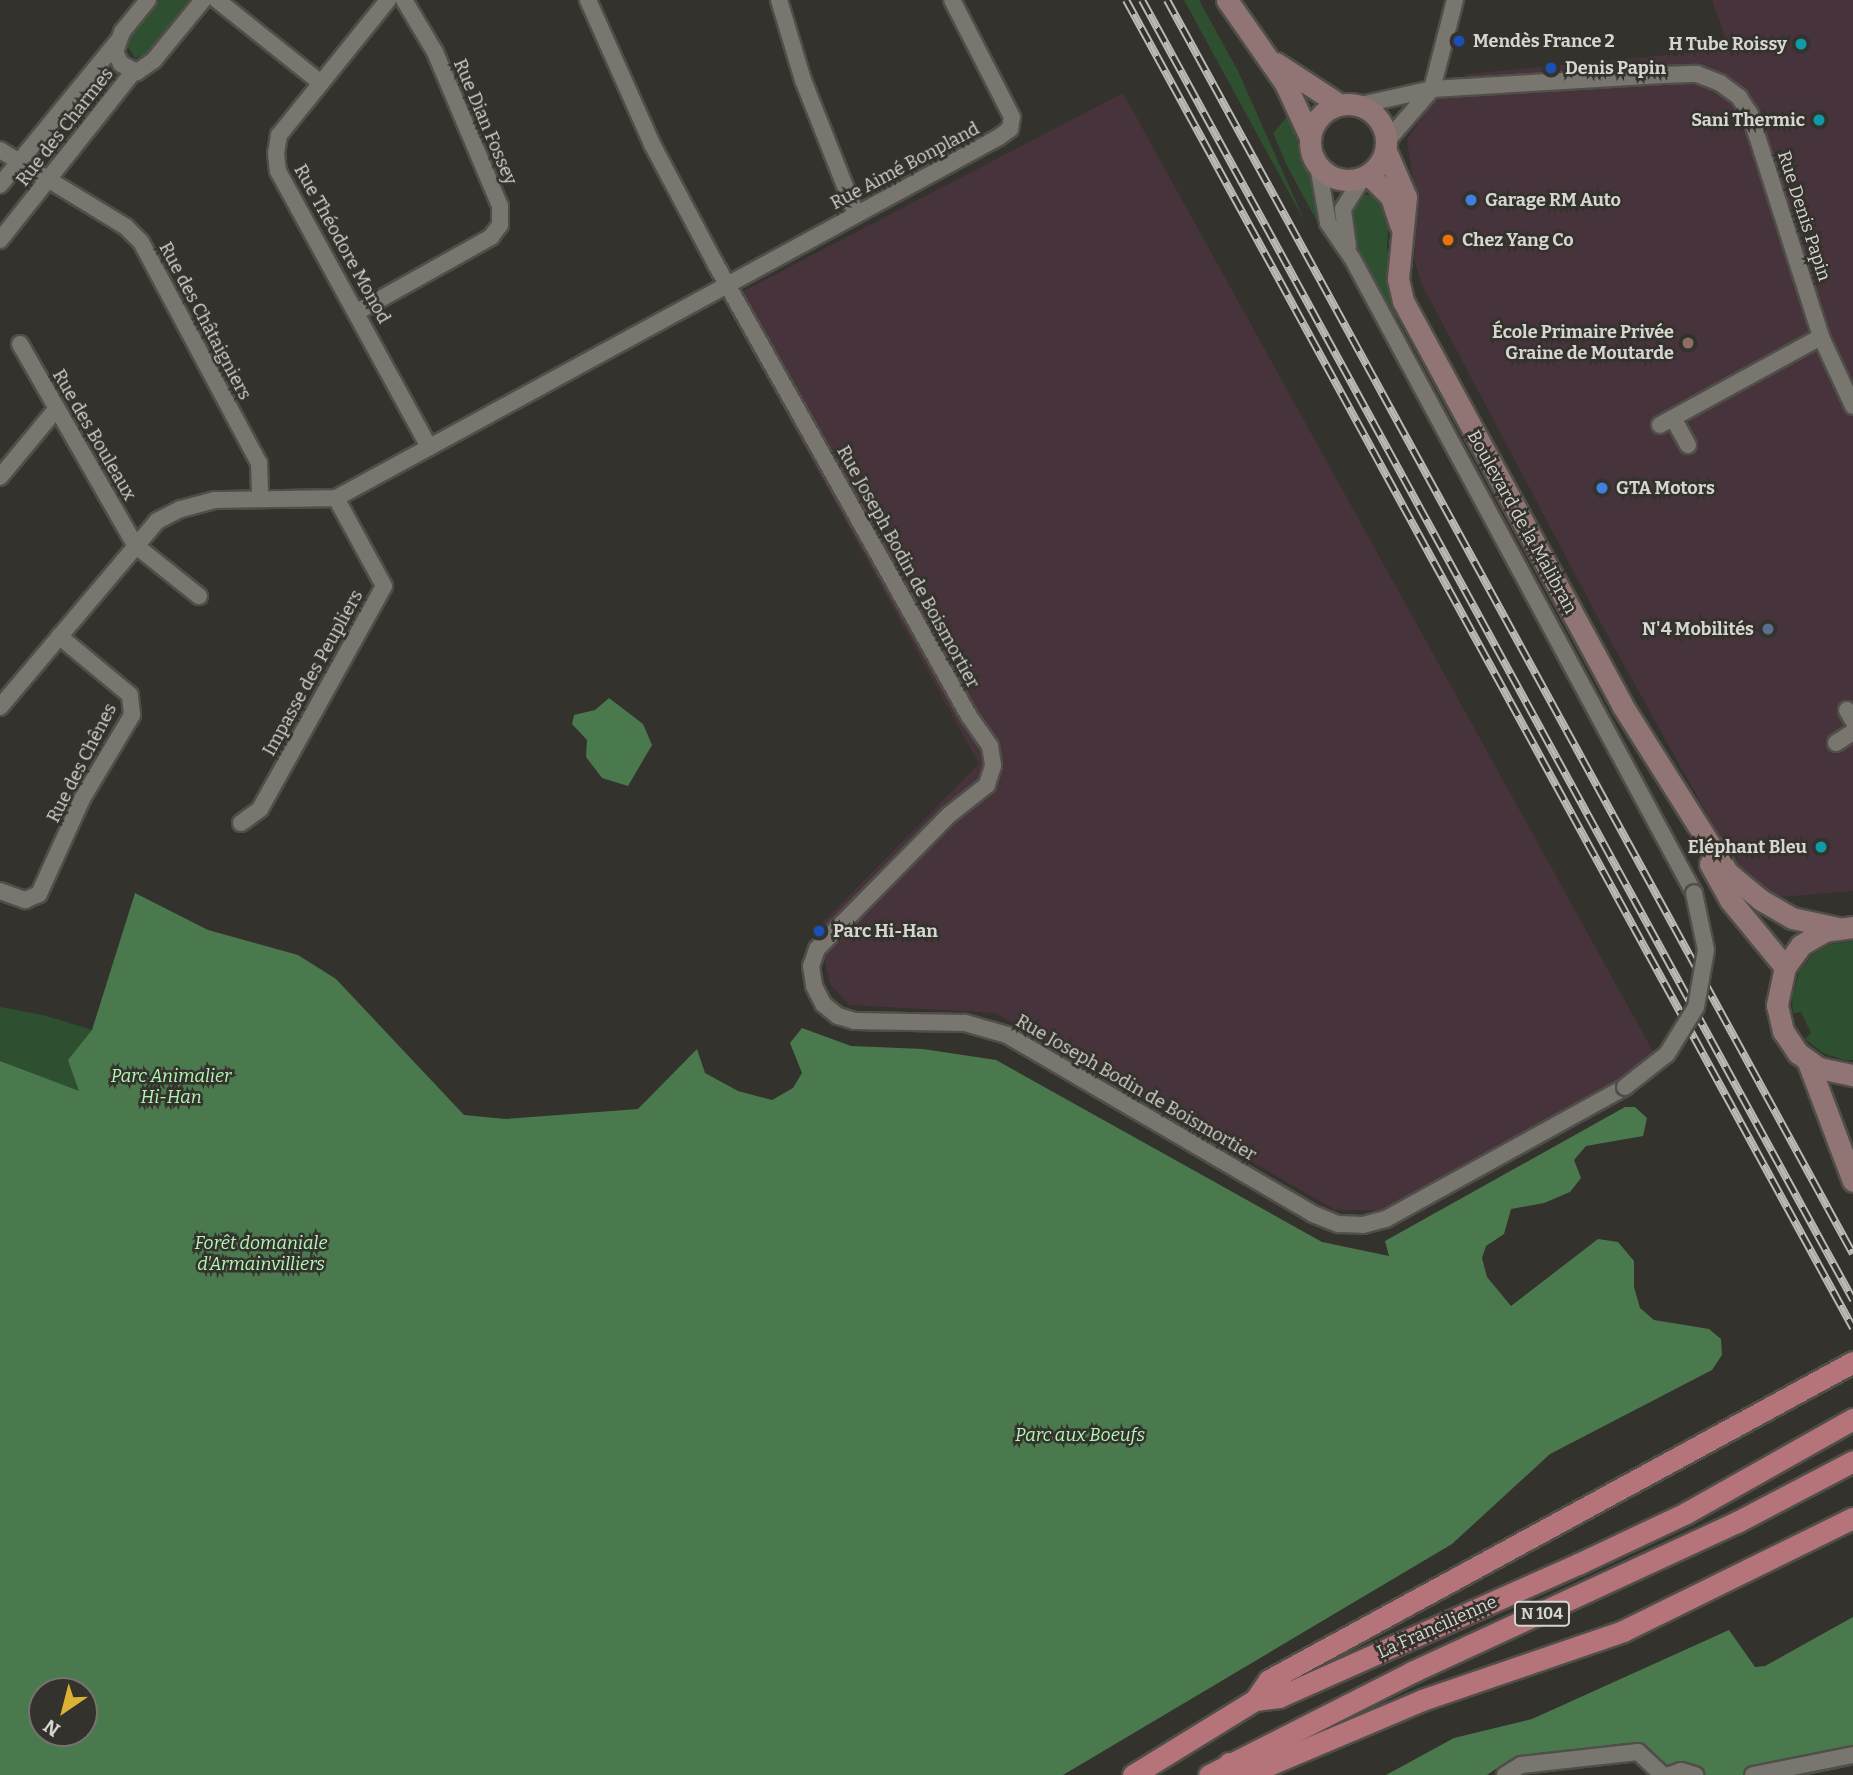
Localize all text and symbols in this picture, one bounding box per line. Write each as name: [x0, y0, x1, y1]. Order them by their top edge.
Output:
place label: Mendès France 2: [1473, 30, 1615, 52]
marker: Mendès France 2: [1451, 33, 1467, 49]
place label: H Tube Roissy: [1668, 33, 1787, 55]
marker: H Tube Roissy: [1793, 36, 1809, 52]
street label: Rue Dian Fossey: [449, 56, 521, 188]
place label: Denis Papin: [1565, 57, 1666, 79]
marker: Denis Papin: [1543, 60, 1559, 76]
street label: Rue des Charmes: [12, 63, 118, 191]
place label: Sani Thermic: [1691, 109, 1805, 131]
marker: Sani Thermic: [1811, 112, 1827, 128]
street label: Rue Aimé Bonpland: [827, 118, 983, 214]
street label: Rue Denis Papin: [1773, 148, 1835, 284]
street label: Rue Théodore Monod: [289, 161, 395, 327]
place label: Garage RM Auto: [1485, 189, 1621, 211]
marker: Garage RM Auto: [1463, 192, 1479, 208]
place label: Chez Yang Co: [1462, 229, 1574, 251]
marker: Chez Yang Co: [1440, 232, 1456, 248]
street label: Rue des Châtaigniers: [154, 239, 256, 403]
place label: École Primaire Privée Graine de Moutarde: [1492, 322, 1674, 364]
marker: École Primaire Privée Graine de Moutarde: [1680, 335, 1696, 351]
street label: Rue des Bouleaux: [48, 366, 140, 504]
street label: Boulevard de la Malibran: [1463, 427, 1581, 617]
street label: Rue Joseph Bodin de Boismortier: [832, 442, 984, 692]
place label: GTA Motors: [1616, 477, 1715, 499]
marker: GTA Motors: [1594, 480, 1610, 496]
street label: Impasse des Peupliers: [258, 586, 368, 760]
place label: N'4 Mobilités: [1642, 618, 1754, 640]
marker: N'4 Mobilités: [1760, 621, 1776, 637]
street label: Rue des Chênes: [43, 700, 121, 826]
place label: Eléphant Bleu: [1688, 836, 1807, 858]
marker: Eléphant Bleu: [1813, 839, 1829, 855]
place label: Parc Hi-Han: [833, 920, 938, 942]
marker: Parc Hi-Han: [811, 923, 827, 939]
street label: Rue Joseph Bodin de Boismortier: [1012, 1010, 1260, 1166]
park label: Parc Animalier Hi-Han: [111, 1066, 231, 1108]
park label: Forêt domaniale d'Armainvilliers: [195, 1233, 327, 1276]
park label: Parc aux Boeufs: [1015, 1424, 1145, 1446]
street label: La Francilienne: [1374, 1591, 1500, 1663]
road number: N 104: [1512, 1602, 1572, 1626]
north arrow: [28, 1677, 98, 1747]
text: N: [39, 1714, 64, 1742]

